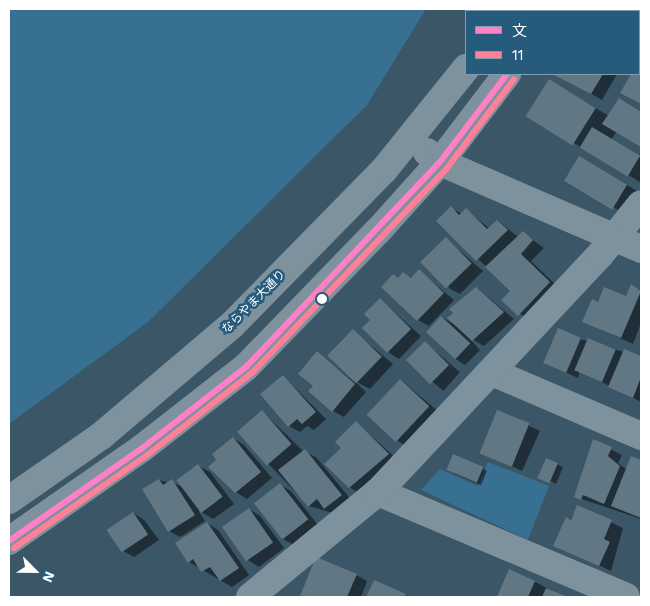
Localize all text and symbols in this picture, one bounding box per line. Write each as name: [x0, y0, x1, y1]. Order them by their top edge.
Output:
legend: [465, 10, 640, 75]
text: 文: [512, 22, 527, 40]
text: 11: [512, 46, 524, 64]
street label: ならやま大通り: [219, 267, 289, 337]
unlabelled marker: [317, 294, 327, 304]
north arrow: [10, 546, 60, 596]
text: N: [39, 569, 58, 585]

